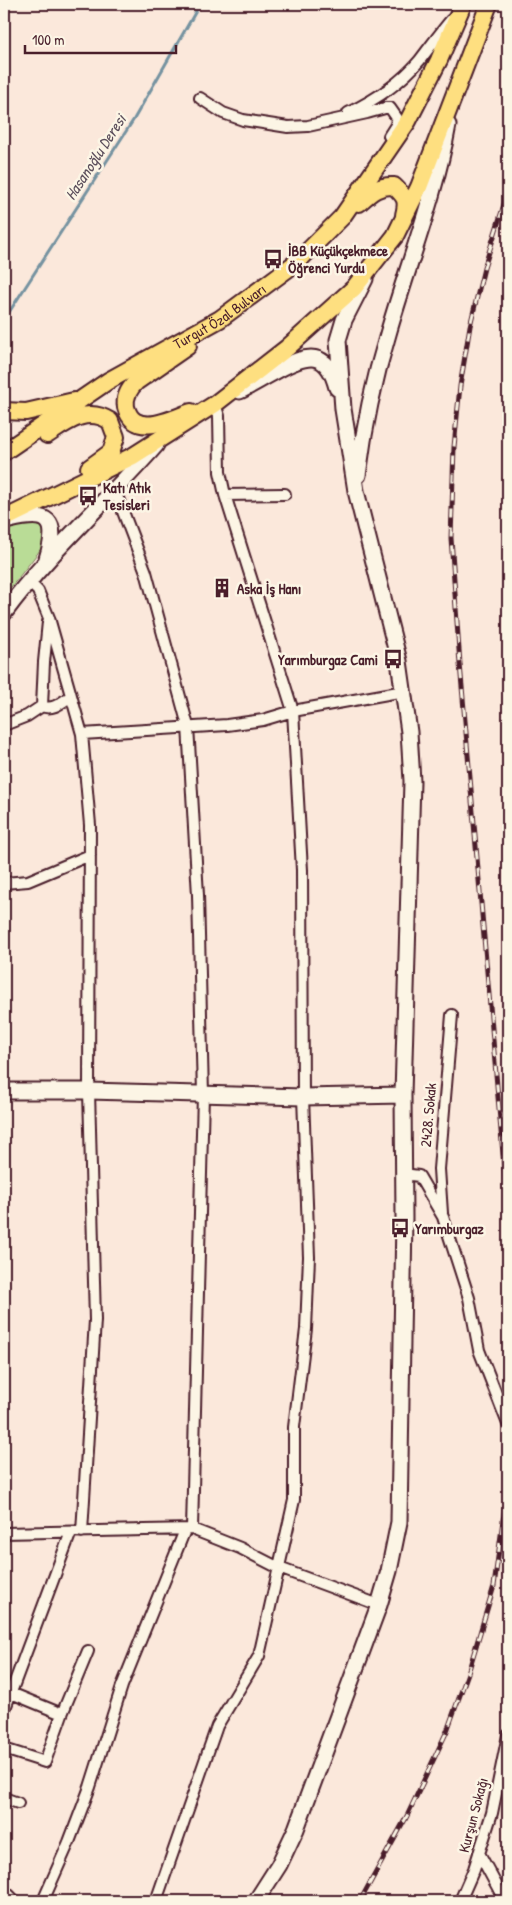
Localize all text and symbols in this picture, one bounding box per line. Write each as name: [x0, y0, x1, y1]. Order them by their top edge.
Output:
scale bar: [25, 22, 176, 54]
text: 100 m: [32, 29, 65, 50]
water label: Hasanoğlu Deresi: [59, 109, 132, 204]
place label: İBB Küçükçekmece Öğrenci Yurdu: [288, 240, 388, 279]
bus stop icon: İBB Küçükçekmece Öğrenci Yurdu: [262, 248, 284, 270]
street label: Turgut Özal Bulvarı: [169, 278, 270, 354]
place label: Katı Atık Tesisleri: [102, 477, 152, 515]
bus stop icon: Katı Atık Tesisleri: [77, 485, 99, 507]
building icon: Aska İş Hanı: [211, 577, 233, 599]
place label: Aska İş Hanı: [237, 578, 301, 599]
bus stop icon: Yarımburgaz Cami: [382, 648, 404, 670]
place label: Yarımburgaz Cami: [278, 649, 378, 671]
street label: 2428. Sokak: [415, 1082, 441, 1148]
bus stop icon: Yarımburgaz: [389, 1217, 411, 1239]
place label: Yarımburgaz: [415, 1218, 484, 1240]
street label: Kurşun Sokağı: [453, 1775, 493, 1855]

